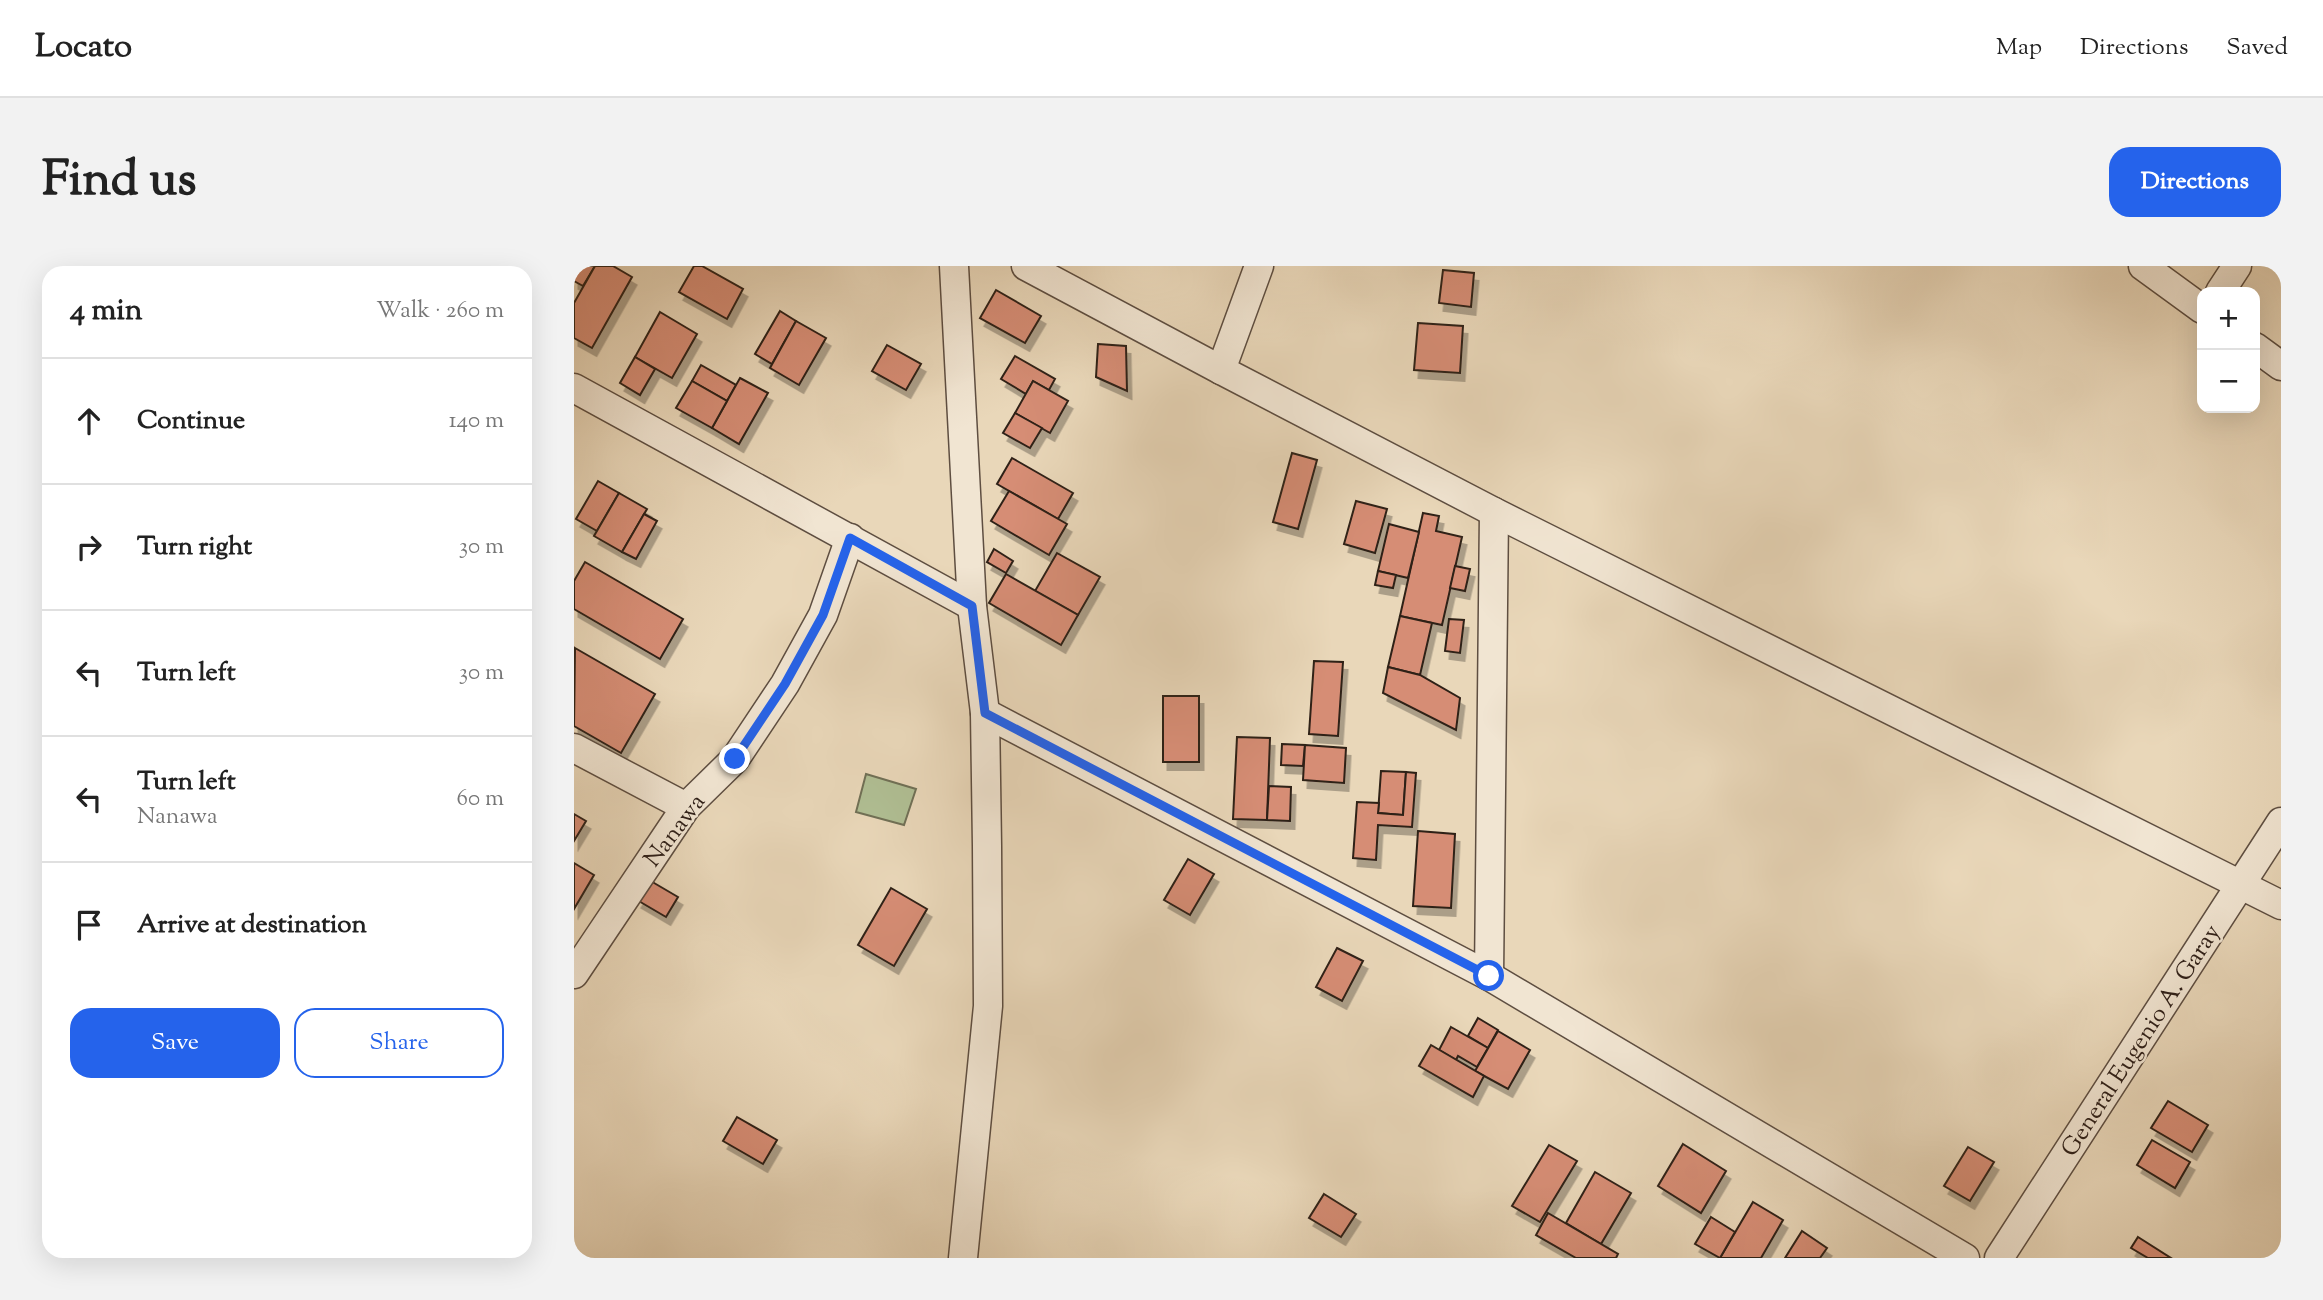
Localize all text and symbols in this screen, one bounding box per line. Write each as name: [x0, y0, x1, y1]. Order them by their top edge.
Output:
text: Locato: [35, 24, 132, 72]
text: Map: [1996, 31, 2042, 65]
text: Directions: [2080, 31, 2188, 65]
text: Saved: [2226, 31, 2288, 65]
text: Find us: [42, 147, 196, 217]
button: Directions: [2109, 147, 2281, 217]
map controls: [2197, 287, 2260, 413]
button: +: [2197, 287, 2260, 350]
text: 4 min: [70, 290, 143, 333]
text: Walk · 260 m: [376, 295, 504, 328]
button: −: [2197, 350, 2260, 413]
icon: ahead: [70, 402, 108, 440]
text: Continue: [137, 403, 245, 440]
text: 140 m: [449, 405, 504, 438]
icon: right: [70, 528, 108, 566]
text: Turn right: [137, 529, 252, 566]
text: 30 m: [459, 531, 504, 564]
icon: left: [70, 654, 108, 692]
text: Turn left: [137, 655, 236, 692]
text: 30 m: [459, 657, 504, 690]
route end: [719, 743, 750, 774]
text: Turn left: [137, 764, 236, 801]
icon: left: [70, 780, 108, 818]
text: 60 m: [456, 783, 504, 816]
street label: Nanawa: [637, 787, 714, 875]
text: Nanawa: [137, 801, 218, 834]
icon: arrive: [70, 906, 108, 944]
text: Arrive at destination: [137, 907, 367, 944]
street label: General Eugenio A. Garay: [2054, 918, 2230, 1164]
route start: [1473, 960, 1504, 991]
button: Save: [70, 1008, 280, 1078]
button: Share: [294, 1008, 504, 1078]

